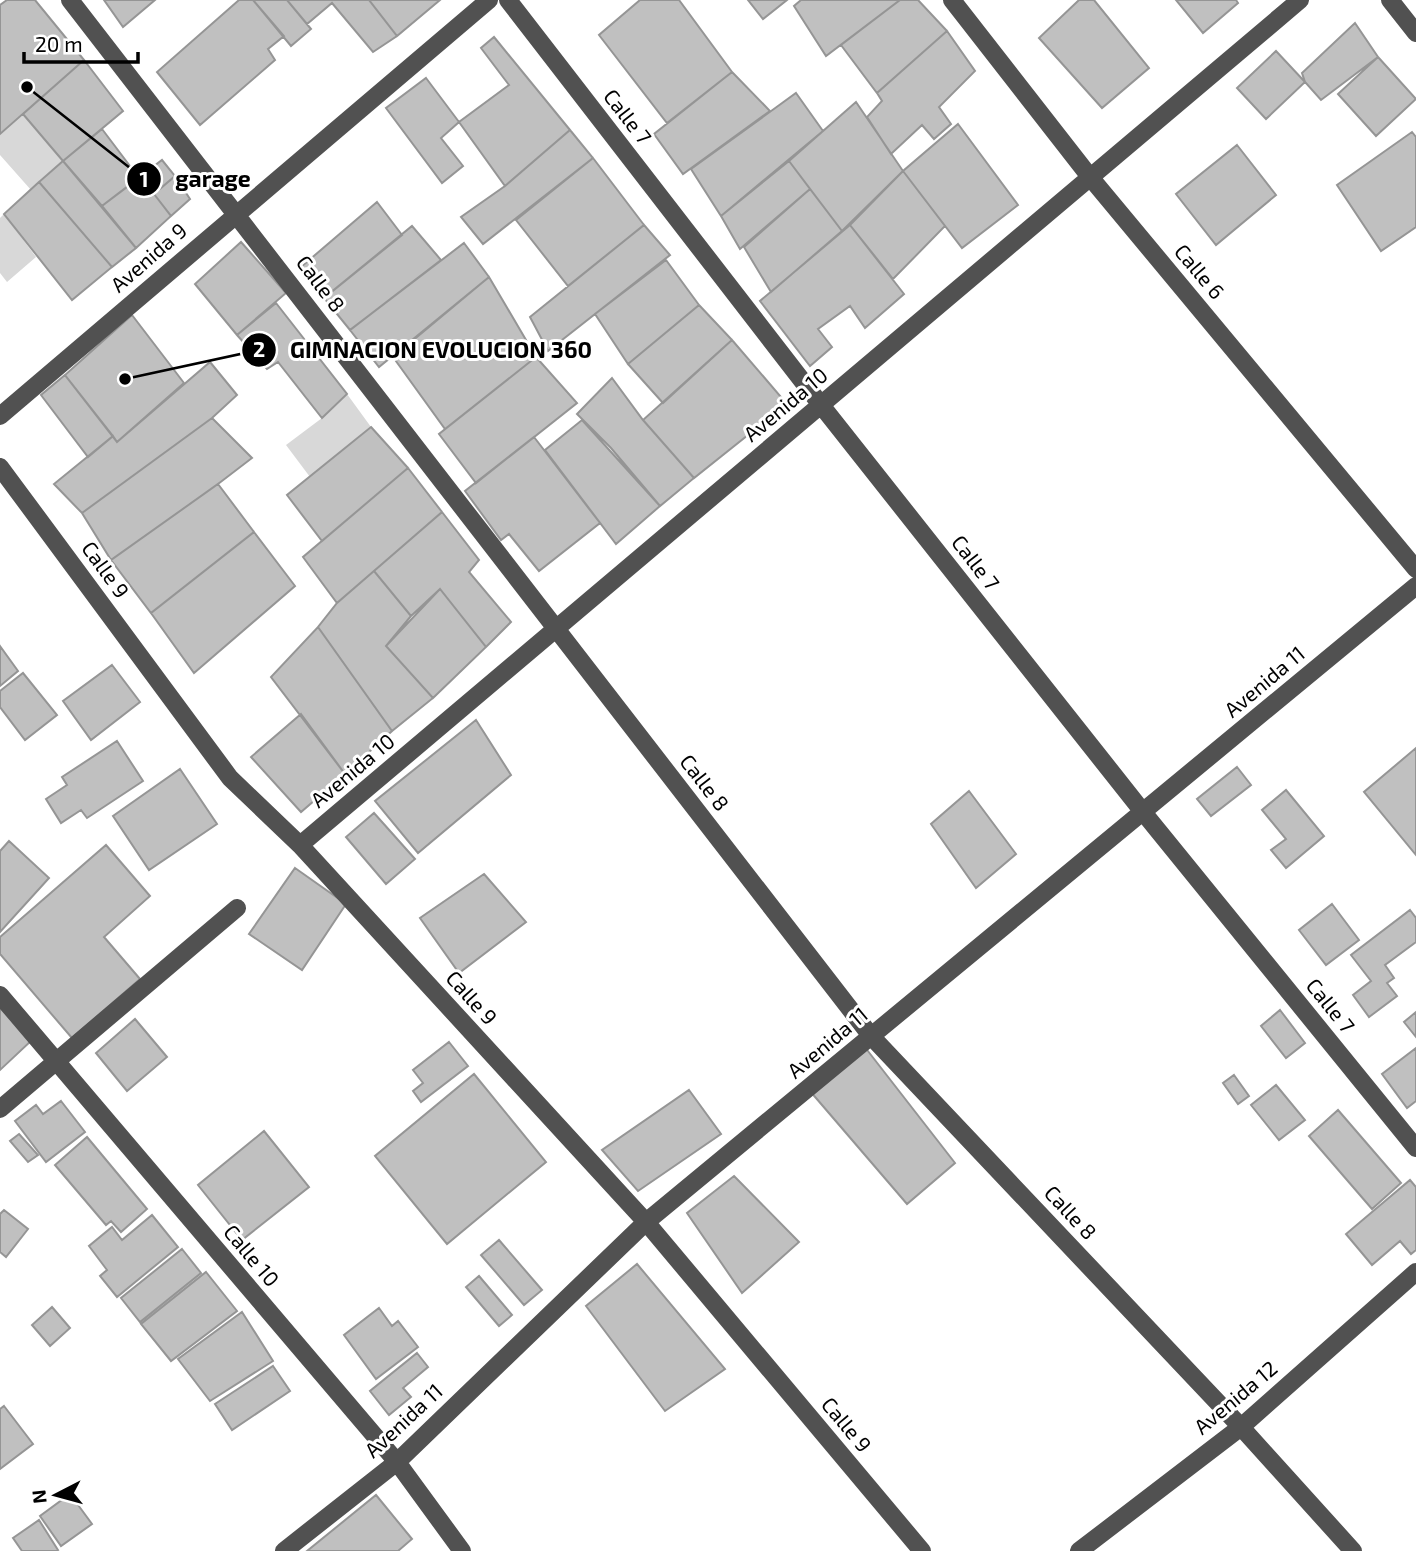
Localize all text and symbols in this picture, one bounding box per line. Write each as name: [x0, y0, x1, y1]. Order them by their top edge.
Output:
scale bar: [24, 21, 138, 65]
text: 20 m: [35, 31, 83, 56]
street label: Calle 7: [599, 84, 657, 149]
callout: garage: [126, 157, 265, 201]
text: garage: [175, 164, 251, 192]
text: 1: [139, 166, 149, 191]
street label: Avenida 9: [105, 217, 191, 297]
street label: Calle 6: [1170, 239, 1230, 304]
street label: Calle 8: [292, 250, 351, 316]
callout: GIMNACION EVOLUCION 360: [241, 328, 606, 372]
text: GIMNACION EVOLUCION 360: [290, 335, 592, 363]
text: 2: [253, 336, 265, 361]
street label: Avenida 10: [738, 362, 832, 446]
street label: Calle 7: [947, 530, 1005, 595]
street label: Calle 9: [77, 536, 135, 602]
street label: Avenida 11: [1219, 640, 1309, 722]
street label: Avenida 10: [305, 728, 399, 812]
street label: Calle 8: [675, 749, 735, 815]
street label: Calle 9: [441, 965, 503, 1029]
street label: Calle 7: [1302, 973, 1361, 1037]
street label: Avenida 11: [782, 1001, 872, 1083]
street label: Calle 8: [1040, 1180, 1102, 1244]
street label: Calle 10: [219, 1219, 285, 1291]
street label: Avenida 12: [1188, 1355, 1282, 1439]
street label: Avenida 11: [359, 1378, 447, 1462]
street label: Calle 9: [817, 1392, 877, 1457]
north arrow: [21, 1460, 91, 1530]
text: N: [26, 1489, 51, 1505]

